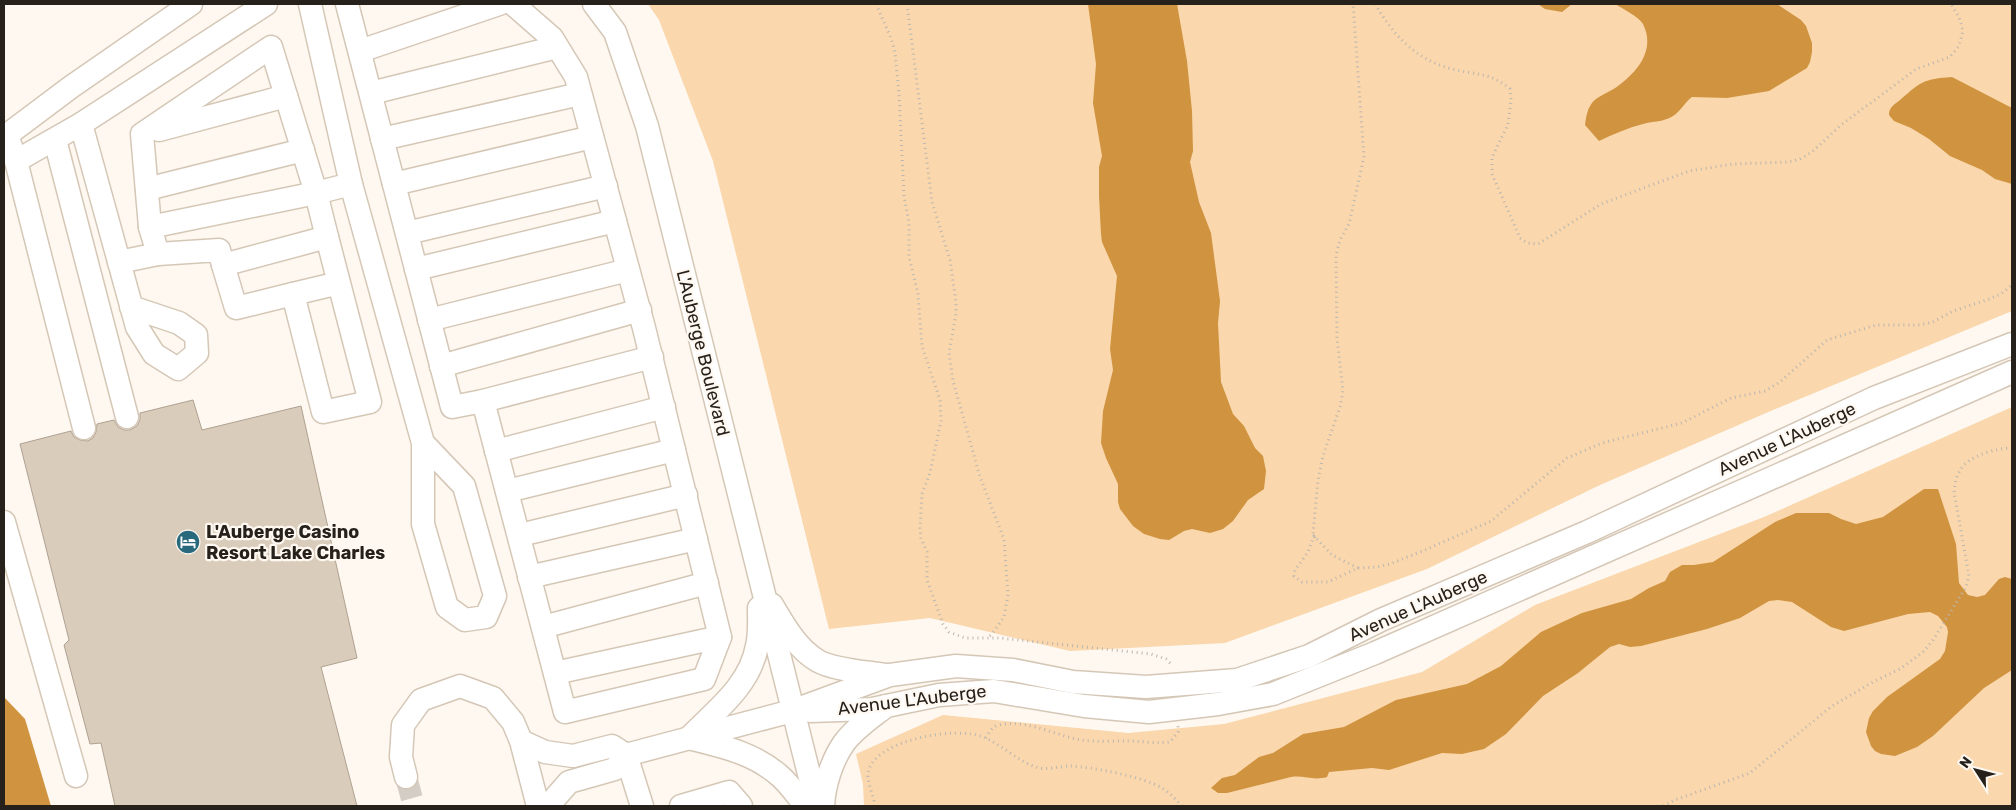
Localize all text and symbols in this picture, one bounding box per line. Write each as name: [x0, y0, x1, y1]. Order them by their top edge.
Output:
street label: L'Auberge Boulevard: [672, 268, 734, 438]
street label: Avenue L'Auberge: [1715, 397, 1859, 481]
place label: L'Auberge Casino Resort Lake Charles: [206, 521, 385, 564]
hotel icon: L'Auberge Casino Resort Lake Charles: [175, 529, 201, 555]
street label: Avenue L'Auberge: [1345, 566, 1491, 646]
street label: Avenue L'Auberge: [836, 680, 988, 720]
north arrow: [1951, 745, 2001, 795]
text: N: [1956, 754, 1976, 772]

